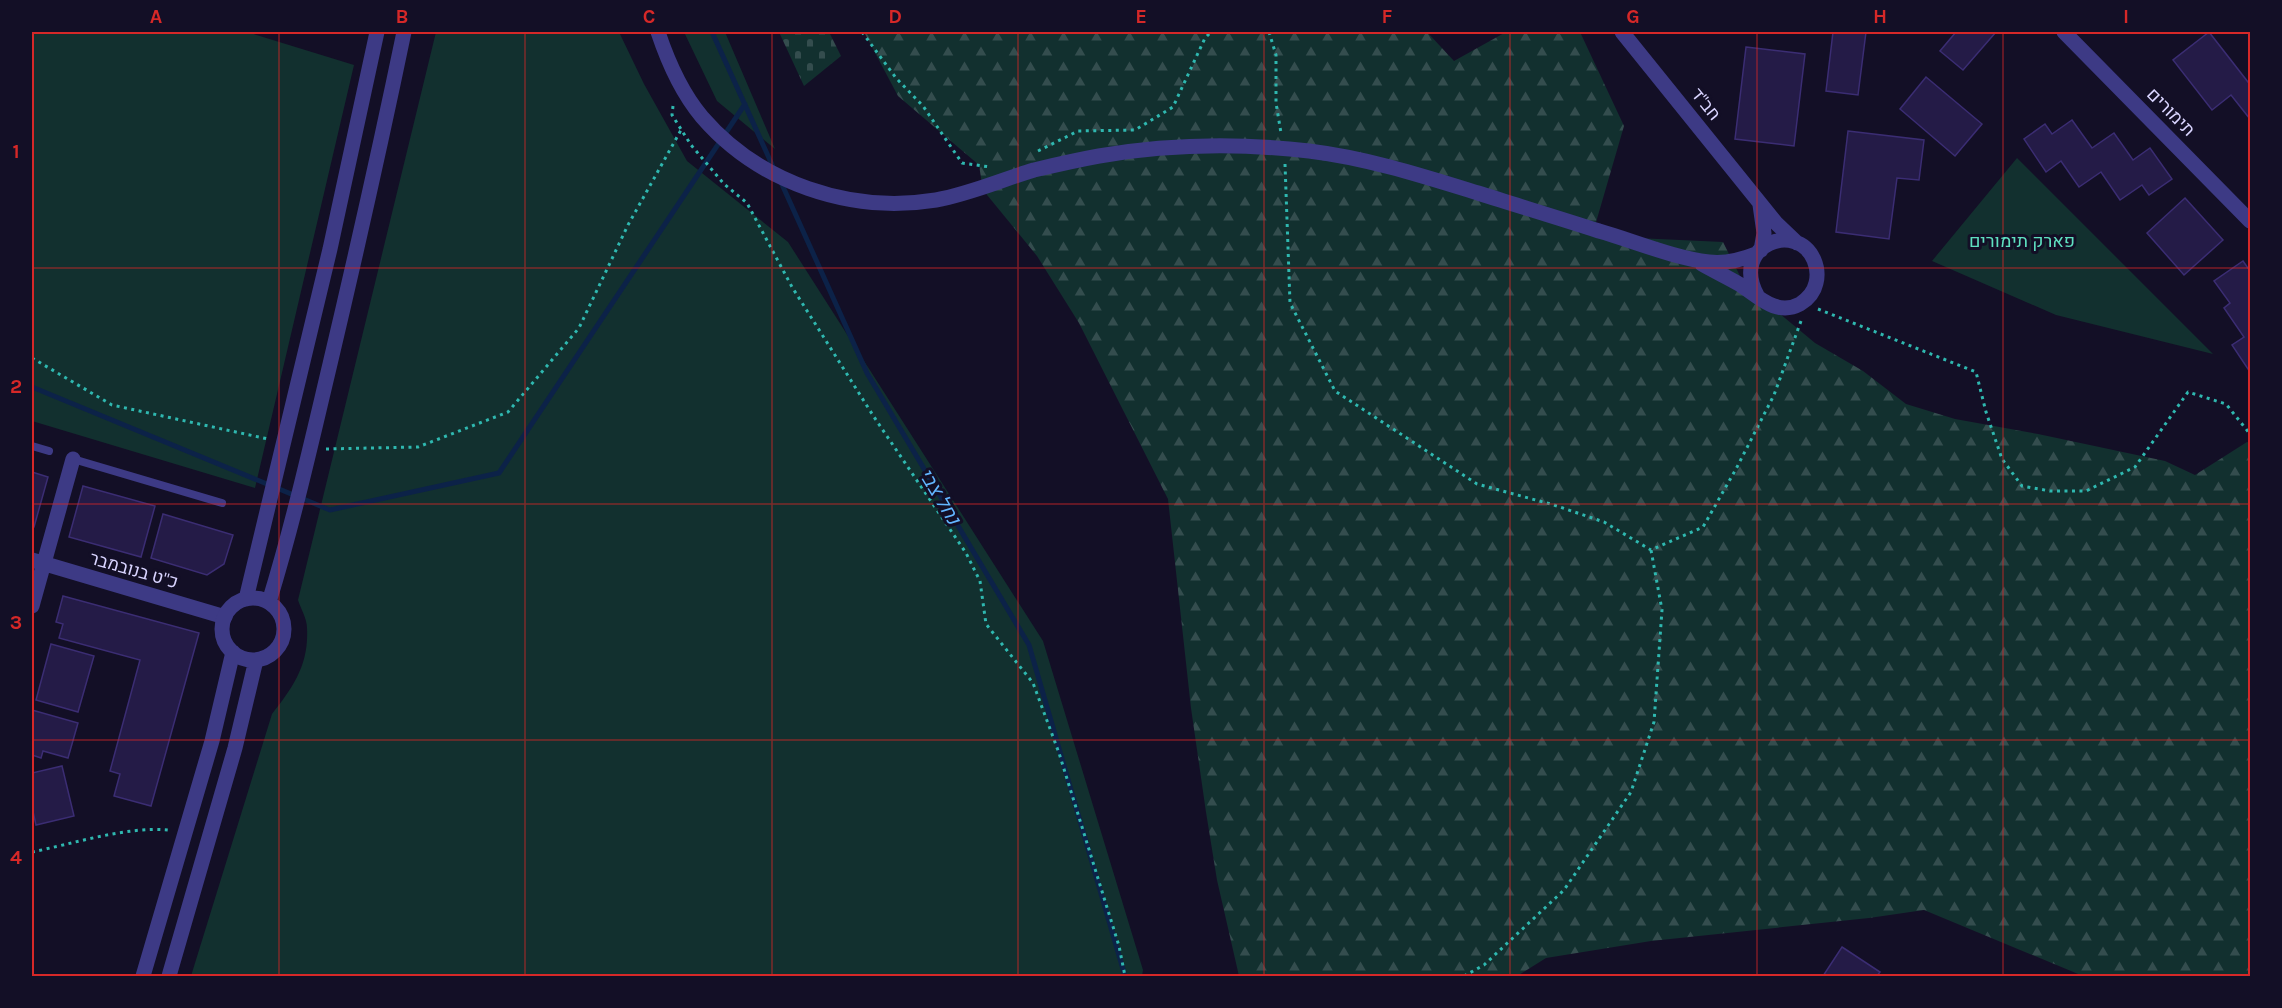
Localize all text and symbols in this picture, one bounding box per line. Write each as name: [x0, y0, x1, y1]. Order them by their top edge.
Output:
text: A: [150, 5, 163, 28]
text: B: [396, 5, 408, 28]
text: C: [643, 5, 655, 28]
text: D: [888, 5, 902, 28]
text: E: [1135, 5, 1147, 28]
text: F: [1382, 5, 1393, 28]
text: G: [1626, 5, 1640, 28]
text: H: [1873, 5, 1887, 28]
text: I: [2123, 5, 2129, 28]
street label: חב"ד: [1686, 83, 1726, 125]
street label: תימורים: [2142, 83, 2200, 141]
text: 1: [12, 140, 20, 163]
park label: פארק תימורים: [1969, 230, 2075, 252]
text: 2: [10, 375, 22, 398]
water label: נחל צבי: [914, 464, 966, 530]
street label: כ"ט בנובמבר: [87, 547, 181, 593]
text: 3: [10, 611, 22, 634]
text: 4: [10, 846, 22, 869]

